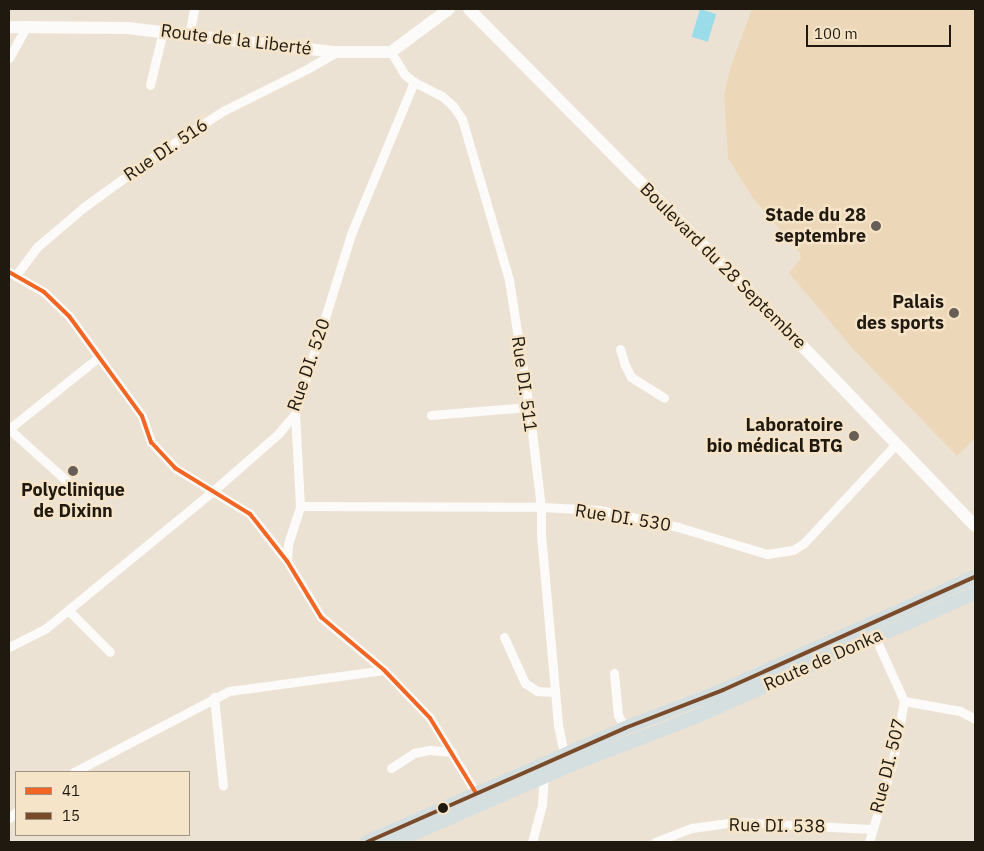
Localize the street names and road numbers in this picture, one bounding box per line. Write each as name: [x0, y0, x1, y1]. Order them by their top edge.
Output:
street label: Route de la Liberté: [159, 20, 313, 60]
street label: Rue DI. 516: [120, 114, 212, 186]
street label: Boulevard du 28 Septembre: [635, 178, 811, 354]
street label: Rue DI. 520: [283, 316, 335, 414]
street label: Rue DI. 511: [507, 335, 541, 433]
street label: Rue DI. 530: [574, 500, 672, 536]
street label: Route de Donka: [760, 624, 886, 696]
street label: Rue DI. 507: [866, 716, 910, 816]
street label: Rue DI. 538: [728, 814, 826, 838]

